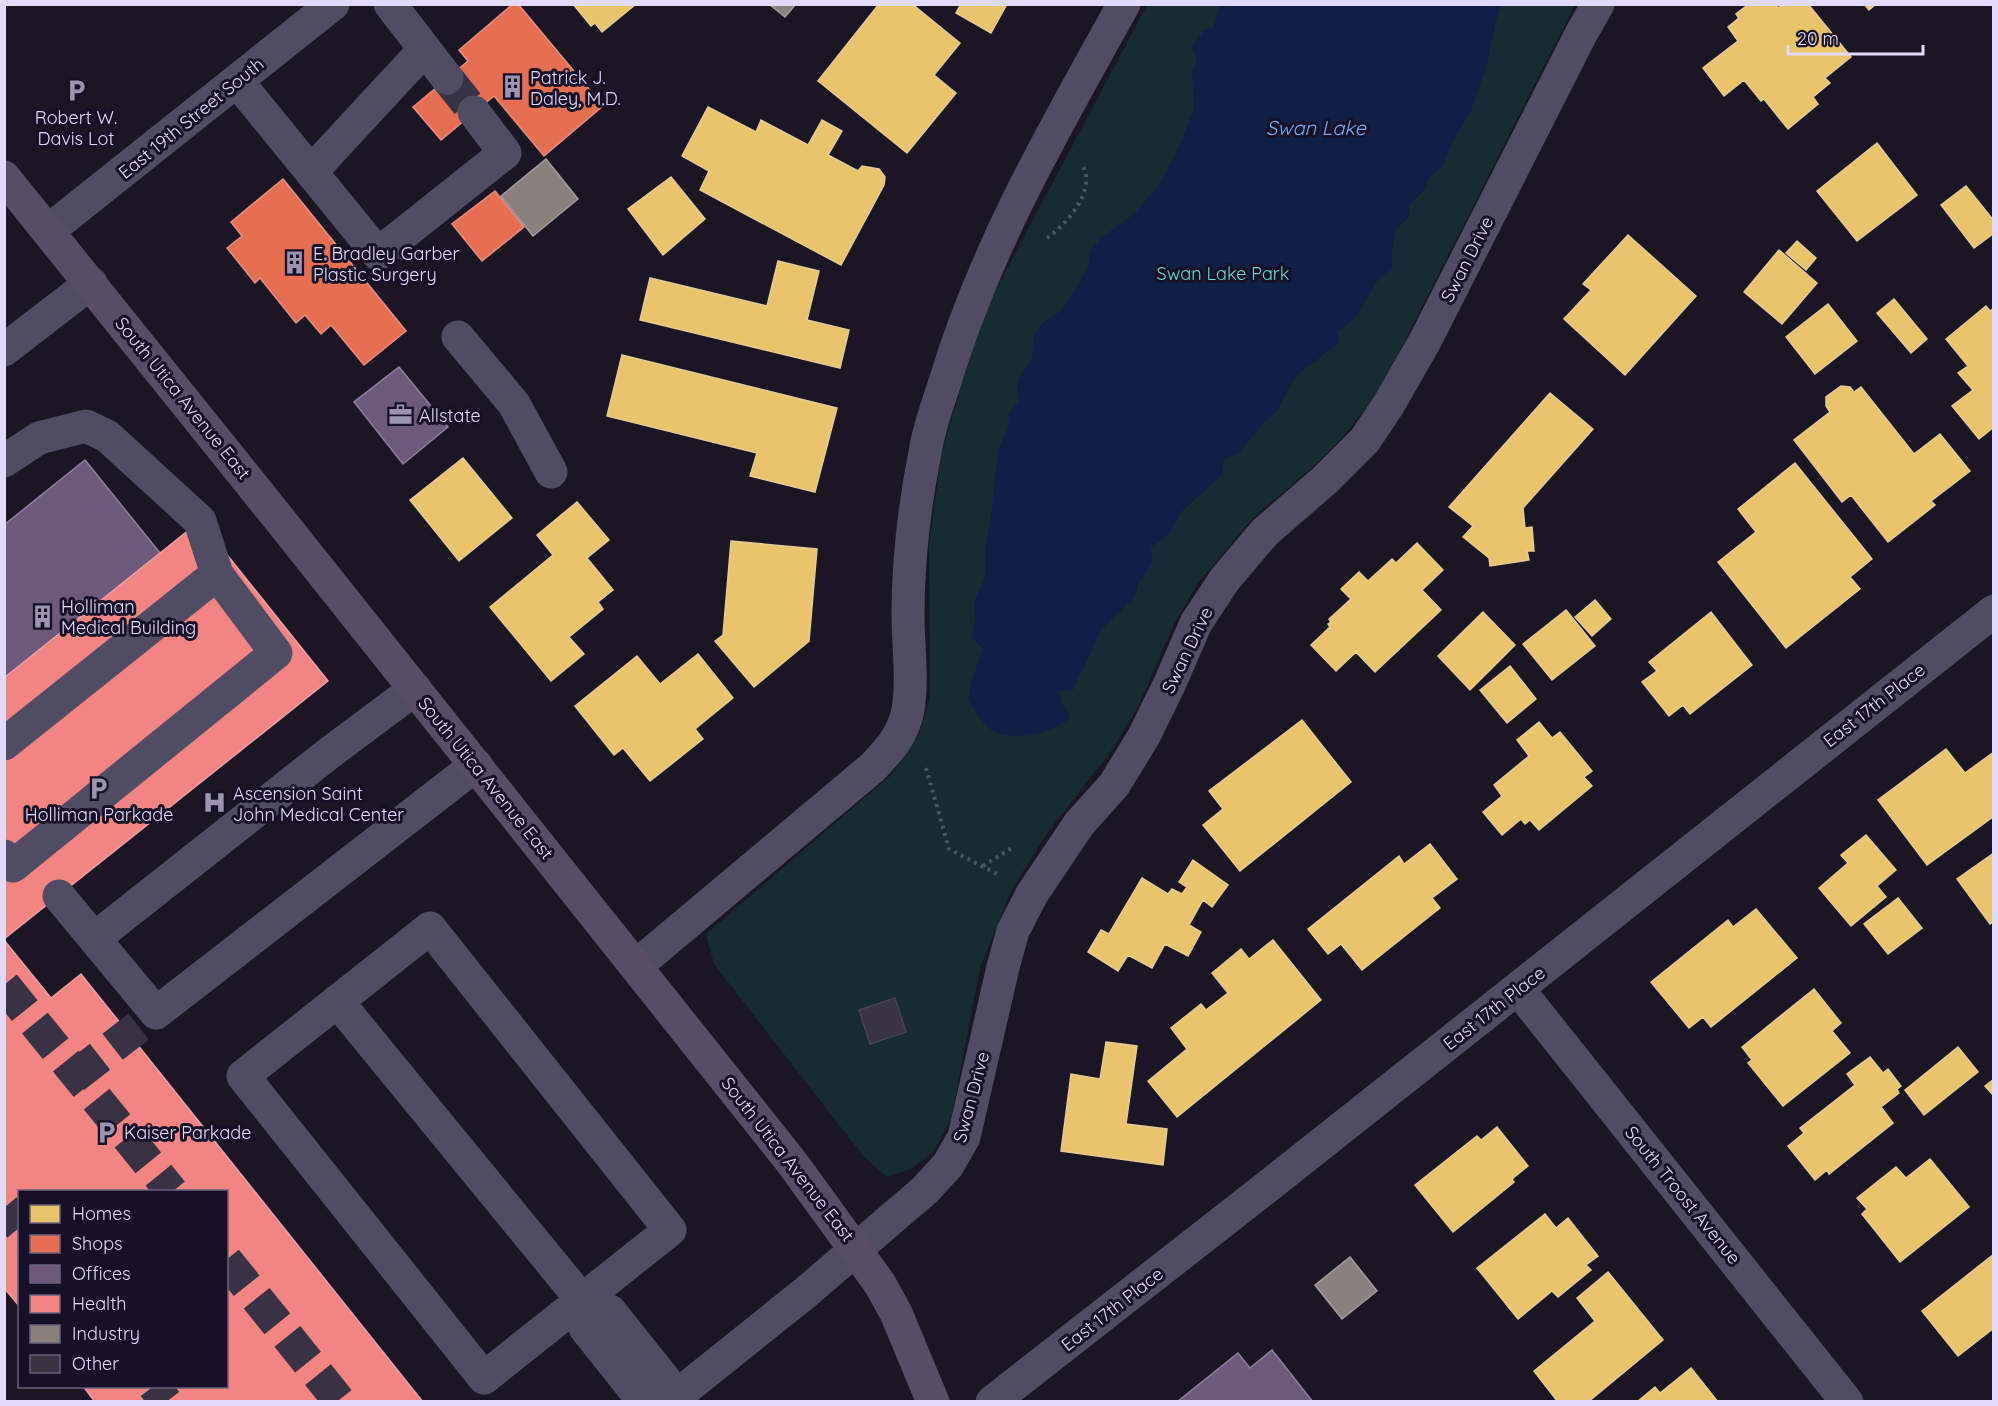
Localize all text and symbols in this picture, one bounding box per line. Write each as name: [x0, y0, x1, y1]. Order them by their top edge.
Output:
scale bar: [1788, 18, 1923, 56]
text: 20 m: [1797, 27, 1839, 50]
street label: East 19th Street South: [114, 52, 268, 184]
place label: Patrick J. Daley, M.D.: [530, 66, 621, 110]
building icon: Patrick J. Daley, M.D.: [499, 74, 525, 100]
parking icon: Robert W. Davis Lot: [63, 78, 89, 104]
place label: Robert W. Davis Lot: [35, 106, 117, 150]
water label: Swan Lake: [1266, 115, 1367, 140]
street label: Swan Drive: [1436, 212, 1498, 306]
place label: E. Bradley Garber Plastic Surgery: [313, 242, 459, 286]
building icon: E. Bradley Garber Plastic Surgery: [282, 250, 308, 276]
park label: Swan Lake Park: [1157, 262, 1289, 285]
street label: South Utica Avenue East: [110, 312, 256, 484]
office icon: Allstate: [388, 402, 414, 428]
place label: Allstate: [419, 404, 481, 427]
place label: Holliman Medical Building: [61, 595, 196, 639]
building icon: Holliman Medical Building: [30, 603, 56, 629]
street label: Swan Drive: [1156, 603, 1218, 697]
street label: East 17th Place: [1818, 658, 1930, 752]
street label: South Utica Avenue East: [413, 692, 559, 864]
parking icon: Holliman Parkade: [86, 775, 112, 801]
place label: Ascension Saint John Medical Center: [233, 782, 404, 826]
hospital icon: Ascension Saint John Medical Center: [202, 790, 228, 816]
place label: Holliman Parkade: [25, 803, 173, 826]
street label: East 17th Place: [1438, 961, 1550, 1055]
street label: Swan Drive: [948, 1049, 994, 1145]
street label: South Utica Avenue East: [717, 1072, 859, 1246]
parking icon: Kaiser Parkade: [93, 1119, 119, 1145]
place label: Kaiser Parkade: [124, 1121, 251, 1144]
street label: South Troost Avenue: [1620, 1121, 1746, 1269]
legend: [18, 1190, 228, 1388]
text: Homes: [72, 1202, 131, 1225]
text: Shops: [72, 1232, 123, 1255]
text: Offices: [72, 1262, 131, 1285]
street label: East 17th Place: [1056, 1262, 1168, 1356]
text: Health: [72, 1292, 127, 1315]
text: Industry: [72, 1322, 140, 1345]
text: Other: [72, 1352, 119, 1375]

